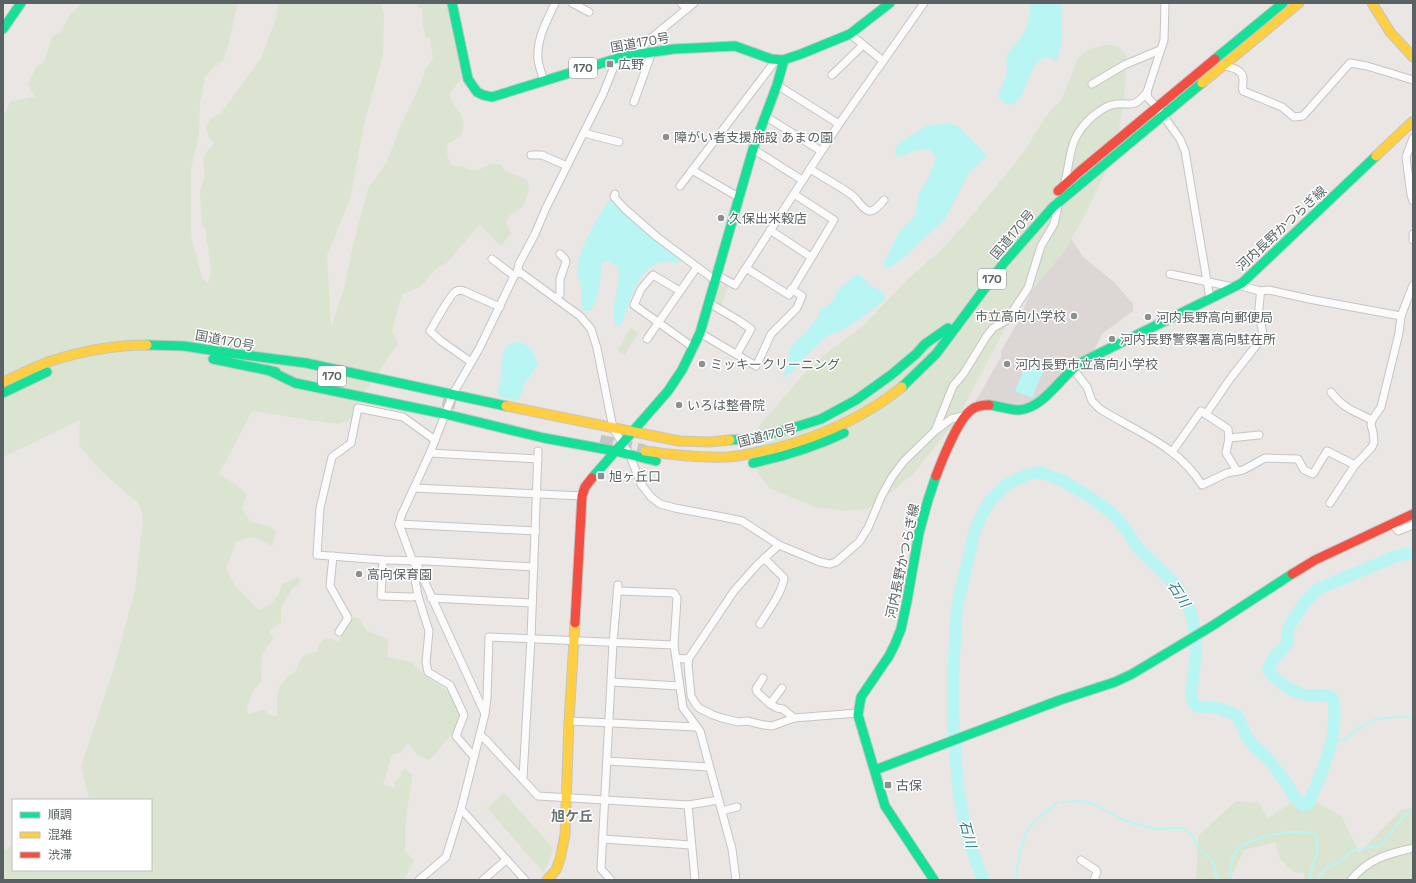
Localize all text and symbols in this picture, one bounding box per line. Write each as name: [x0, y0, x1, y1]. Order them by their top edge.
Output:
street label: 国道170号: [609, 29, 671, 56]
place label: 広野: [618, 56, 644, 73]
road number: 170: [569, 58, 597, 78]
marker: 広野: [605, 59, 615, 69]
place label: 障がい者支援施設 あまの園: [674, 129, 833, 146]
marker: 障がい者支援施設 あまの園: [661, 132, 671, 142]
street label: 河内長野かつらぎ線: [1233, 182, 1330, 274]
street label: 国道170号: [987, 206, 1038, 263]
place label: 久保出米穀店: [729, 210, 807, 227]
marker: 久保出米穀店: [716, 213, 726, 223]
road number: 170: [978, 269, 1006, 289]
place label: 市立高向小学校: [975, 308, 1066, 325]
place label: 河内長野高向郵便局: [1156, 309, 1273, 326]
marker: 市立高向小学校: [1069, 311, 1079, 321]
marker: 河内長野高向郵便局: [1143, 312, 1153, 322]
street label: 国道170号: [194, 326, 256, 355]
place label: 河内長野警察署高向駐在所: [1120, 331, 1276, 348]
marker: 河内長野警察署高向駐在所: [1107, 334, 1117, 344]
place label: ミッキークリーニング: [710, 356, 840, 373]
place label: 河内長野市立高向小学校: [1015, 356, 1158, 373]
marker: ミッキークリーニング: [697, 359, 707, 369]
marker: 河内長野市立高向小学校: [1002, 359, 1012, 369]
road number: 170: [318, 366, 346, 386]
place label: いろは整骨院: [687, 397, 765, 414]
marker: いろは整骨院: [674, 400, 684, 410]
street label: 国道170号: [736, 420, 798, 451]
place label: 旭ヶ丘口: [609, 468, 661, 485]
marker: 旭ヶ丘口: [596, 471, 606, 481]
street label: 河内長野かつらぎ線: [882, 502, 923, 620]
place label: 高向保育園: [367, 566, 432, 583]
marker: 高向保育園: [354, 569, 364, 579]
water label: 石川: [1164, 577, 1195, 612]
place label: 古保: [896, 777, 922, 794]
marker: 古保: [883, 780, 893, 790]
legend: [12, 799, 152, 871]
text: 順調: [48, 807, 72, 823]
district label: 旭ケ丘: [551, 807, 593, 825]
water label: 石川: [956, 818, 981, 852]
text: 混雑: [48, 827, 72, 843]
text: 渋滞: [48, 847, 72, 863]

